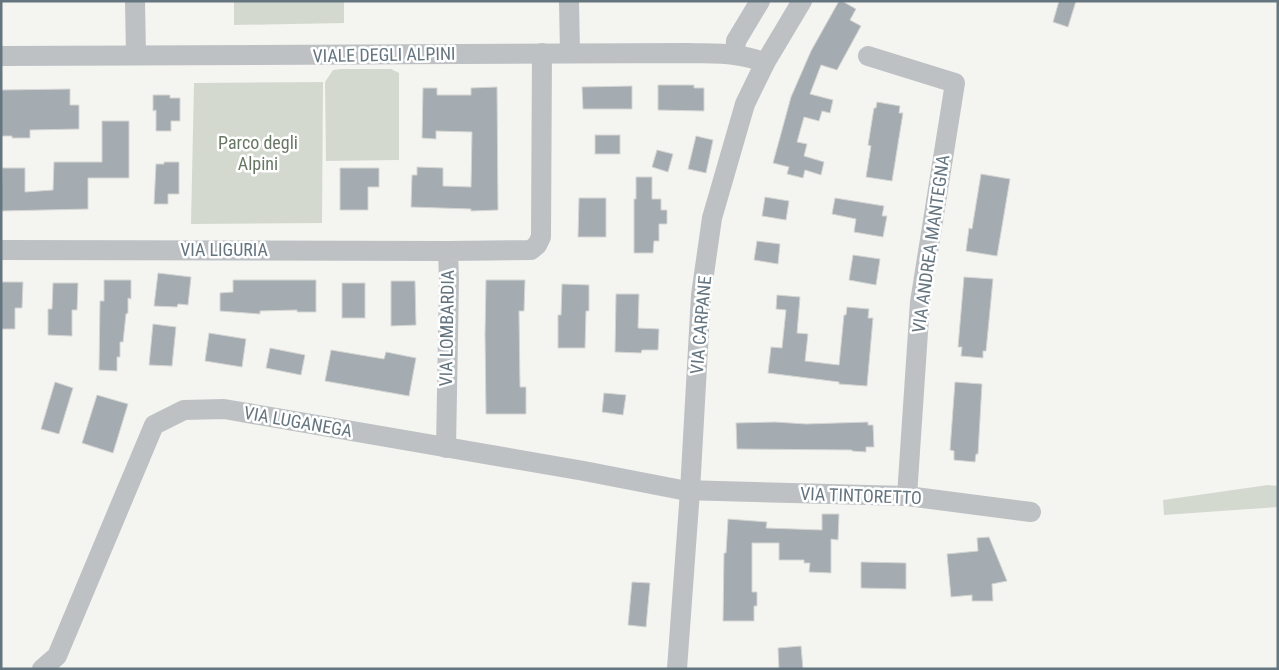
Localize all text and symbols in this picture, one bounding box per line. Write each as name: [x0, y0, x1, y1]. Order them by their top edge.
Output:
street label: VIALE DEGLI ALPINI: [312, 43, 456, 66]
park label: Parco degli Alpini: [218, 132, 298, 174]
street label: VIA ANDREA MANTEGNA: [908, 153, 953, 334]
street label: VIA LIGURIA: [180, 239, 268, 260]
street label: VIA LOMBARDIA: [435, 269, 458, 387]
street label: VIA CARPANE: [686, 275, 715, 375]
street label: VIA LUGANEGA: [242, 402, 354, 441]
street label: VIA TINTORETTO: [800, 483, 922, 508]

